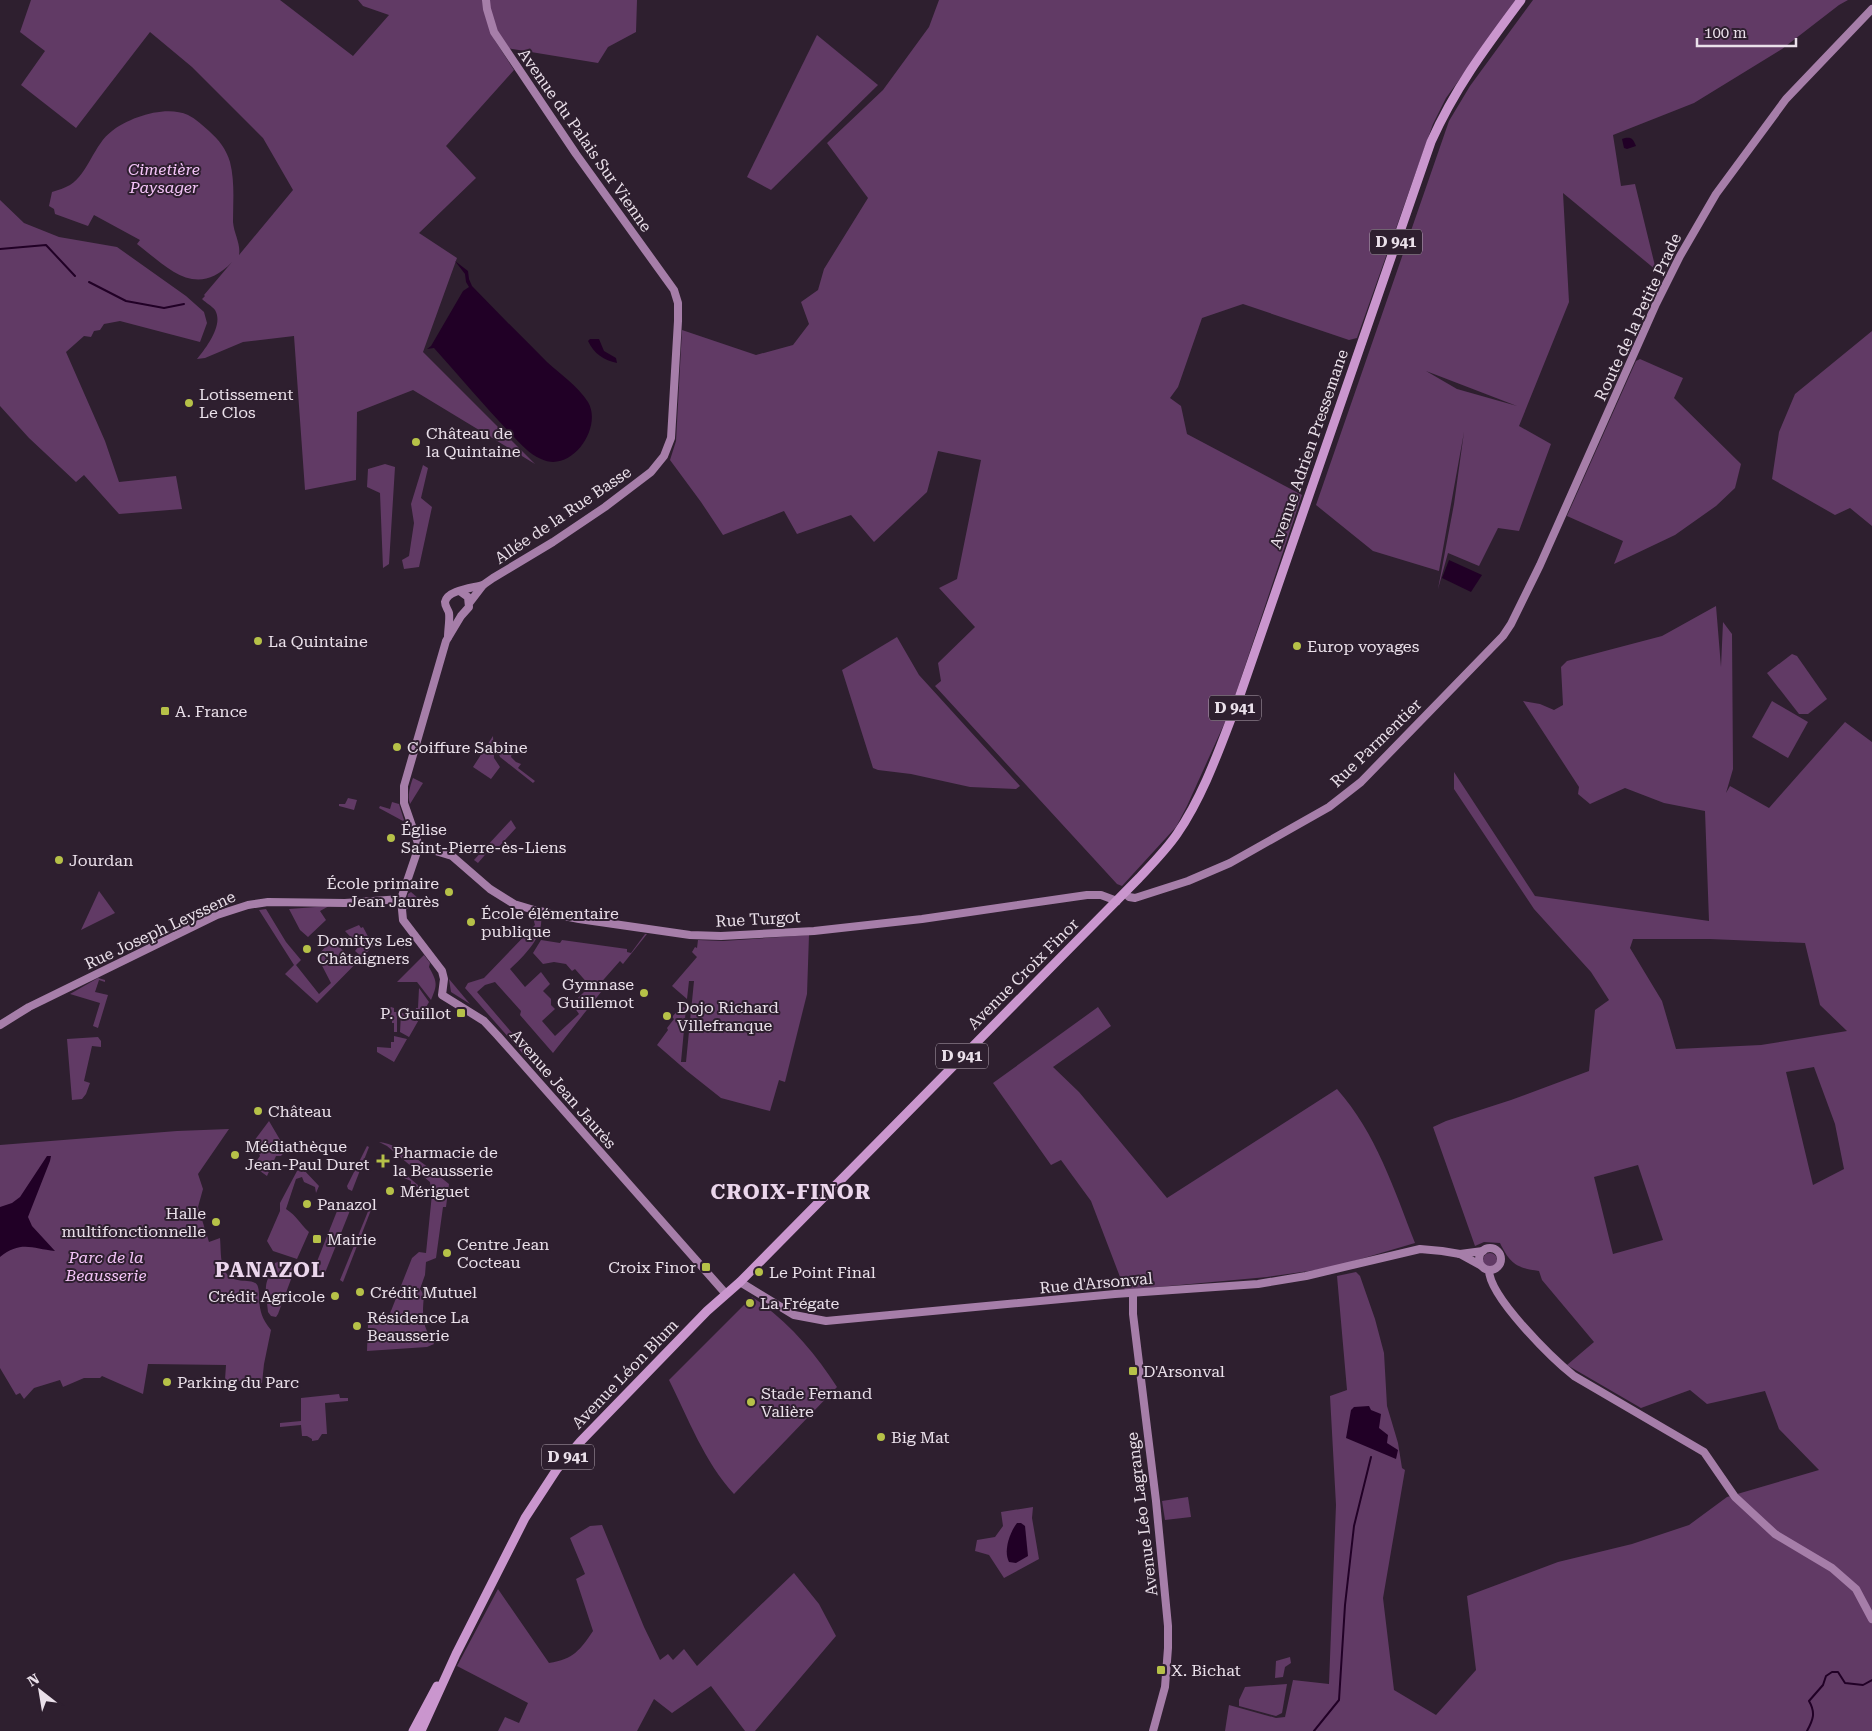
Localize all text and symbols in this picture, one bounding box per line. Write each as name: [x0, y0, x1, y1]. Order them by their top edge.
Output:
scale bar: [1697, 15, 1796, 47]
text: 100 m: [1704, 24, 1747, 42]
street label: Avenue du Palais Sur Vienne: [514, 45, 656, 236]
park label: Cimetière Paysager: [128, 160, 200, 197]
road number: D 941: [1370, 230, 1422, 254]
street label: Route de la Petite Prade: [1591, 230, 1685, 404]
street label: Avenue Adrien Pressemane: [1266, 347, 1352, 551]
place label: Lotissement Le Clos: [199, 385, 293, 422]
marker: Lotissement Le Clos: [183, 397, 195, 409]
place label: Château de la Quintaine: [426, 424, 521, 461]
marker: Château de la Quintaine: [410, 436, 422, 448]
street label: Allée de la Rue Basse: [491, 462, 635, 568]
place label: La Quintaine: [268, 632, 368, 651]
marker: La Quintaine: [252, 635, 264, 647]
place label: Europ voyages: [1307, 637, 1420, 656]
marker: Europ voyages: [1291, 640, 1303, 652]
street label: Rue Parmentier: [1327, 695, 1426, 791]
road number: D 941: [1209, 696, 1261, 720]
place label: A. France: [175, 702, 248, 721]
marker: A. France: [159, 705, 171, 717]
place label: Coiffure Sabine: [407, 738, 528, 757]
marker: Coiffure Sabine: [391, 741, 403, 753]
place label: Église Saint-Pierre-ès-Liens: [401, 820, 567, 857]
marker: Église Saint-Pierre-ès-Liens: [385, 832, 397, 844]
place label: Jourdan: [69, 851, 133, 870]
marker: Jourdan: [53, 854, 65, 866]
place label: École primaire Jean Jaurès: [326, 874, 439, 911]
marker: École primaire Jean Jaurès: [443, 886, 455, 898]
street label: Rue Joseph Leyssene: [82, 887, 239, 973]
place label: École élémentaire publique: [481, 904, 619, 941]
street label: Rue Turgot: [715, 907, 801, 931]
street label: Avenue Croix Finor: [964, 914, 1083, 1033]
marker: École élémentaire publique: [465, 916, 477, 928]
place label: Domitys Les Châtaigners: [317, 931, 413, 968]
marker: Domitys Les Châtaigners: [301, 943, 313, 955]
place label: Gymnase Guillemot: [557, 975, 634, 1012]
marker: Gymnase Guillemot: [638, 987, 650, 999]
place label: Dojo Richard Villefranque: [677, 998, 779, 1035]
place label: P. Guillot: [380, 1004, 451, 1023]
marker: P. Guillot: [455, 1007, 467, 1019]
marker: Dojo Richard Villefranque: [661, 1010, 673, 1022]
street label: Avenue Jean Jaurès: [506, 1025, 620, 1153]
road number: D 941: [936, 1044, 988, 1068]
place label: Château: [268, 1102, 331, 1121]
marker: Château: [252, 1105, 264, 1117]
place label: Médiathèque Jean-Paul Duret: [245, 1137, 370, 1174]
place label: Pharmacie de la Beausserie: [393, 1143, 498, 1180]
marker: Médiathèque Jean-Paul Duret: [229, 1149, 241, 1161]
marker: Pharmacie de la Beausserie: [377, 1155, 389, 1167]
district label: CROIX-FINOR: [711, 1180, 871, 1204]
place label: Mériguet: [400, 1182, 469, 1201]
marker: Mériguet: [384, 1185, 396, 1197]
place label: Panazol: [317, 1195, 377, 1214]
marker: Panazol: [301, 1198, 313, 1210]
place label: Halle multifonctionnelle: [61, 1204, 206, 1241]
marker: Halle multifonctionnelle: [210, 1216, 222, 1228]
place label: Mairie: [327, 1230, 377, 1249]
marker: Mairie: [311, 1233, 323, 1245]
place label: Centre Jean Cocteau: [457, 1235, 549, 1272]
marker: Centre Jean Cocteau: [441, 1247, 453, 1259]
park label: Parc de la Beausserie: [64, 1248, 147, 1285]
district label: PANAZOL: [215, 1258, 325, 1282]
place label: Croix Finor: [608, 1258, 696, 1277]
marker: Croix Finor: [700, 1261, 712, 1273]
place label: Le Point Final: [769, 1263, 876, 1282]
marker: Le Point Final: [753, 1266, 765, 1278]
street label: Rue d'Arsonval: [1039, 1269, 1153, 1297]
place label: Crédit Mutuel: [370, 1283, 477, 1302]
marker: Crédit Mutuel: [354, 1286, 366, 1298]
place label: Crédit Agricole: [208, 1287, 325, 1306]
marker: Crédit Agricole: [329, 1290, 341, 1302]
place label: La Frégate: [760, 1294, 840, 1313]
marker: La Frégate: [744, 1297, 756, 1309]
place label: Résidence La Beausserie: [367, 1308, 470, 1345]
street label: Avenue Léon Blum: [568, 1315, 682, 1433]
marker: Résidence La Beausserie: [351, 1320, 363, 1332]
place label: D'Arsonval: [1143, 1362, 1225, 1381]
marker: D'Arsonval: [1127, 1365, 1139, 1377]
place label: Parking du Parc: [177, 1373, 299, 1392]
marker: Parking du Parc: [161, 1376, 173, 1388]
place label: Stade Fernand Valière: [761, 1384, 872, 1421]
marker: Stade Fernand Valière: [745, 1396, 757, 1408]
place label: Big Mat: [891, 1428, 950, 1447]
marker: Big Mat: [875, 1431, 887, 1443]
street label: Avenue Léo Lagrange: [1123, 1431, 1161, 1597]
road number: D 941: [542, 1444, 594, 1470]
place label: X. Bichat: [1171, 1661, 1241, 1680]
marker: X. Bichat: [1155, 1664, 1167, 1676]
north arrow: [15, 1666, 65, 1716]
text: N: [25, 1670, 42, 1689]

